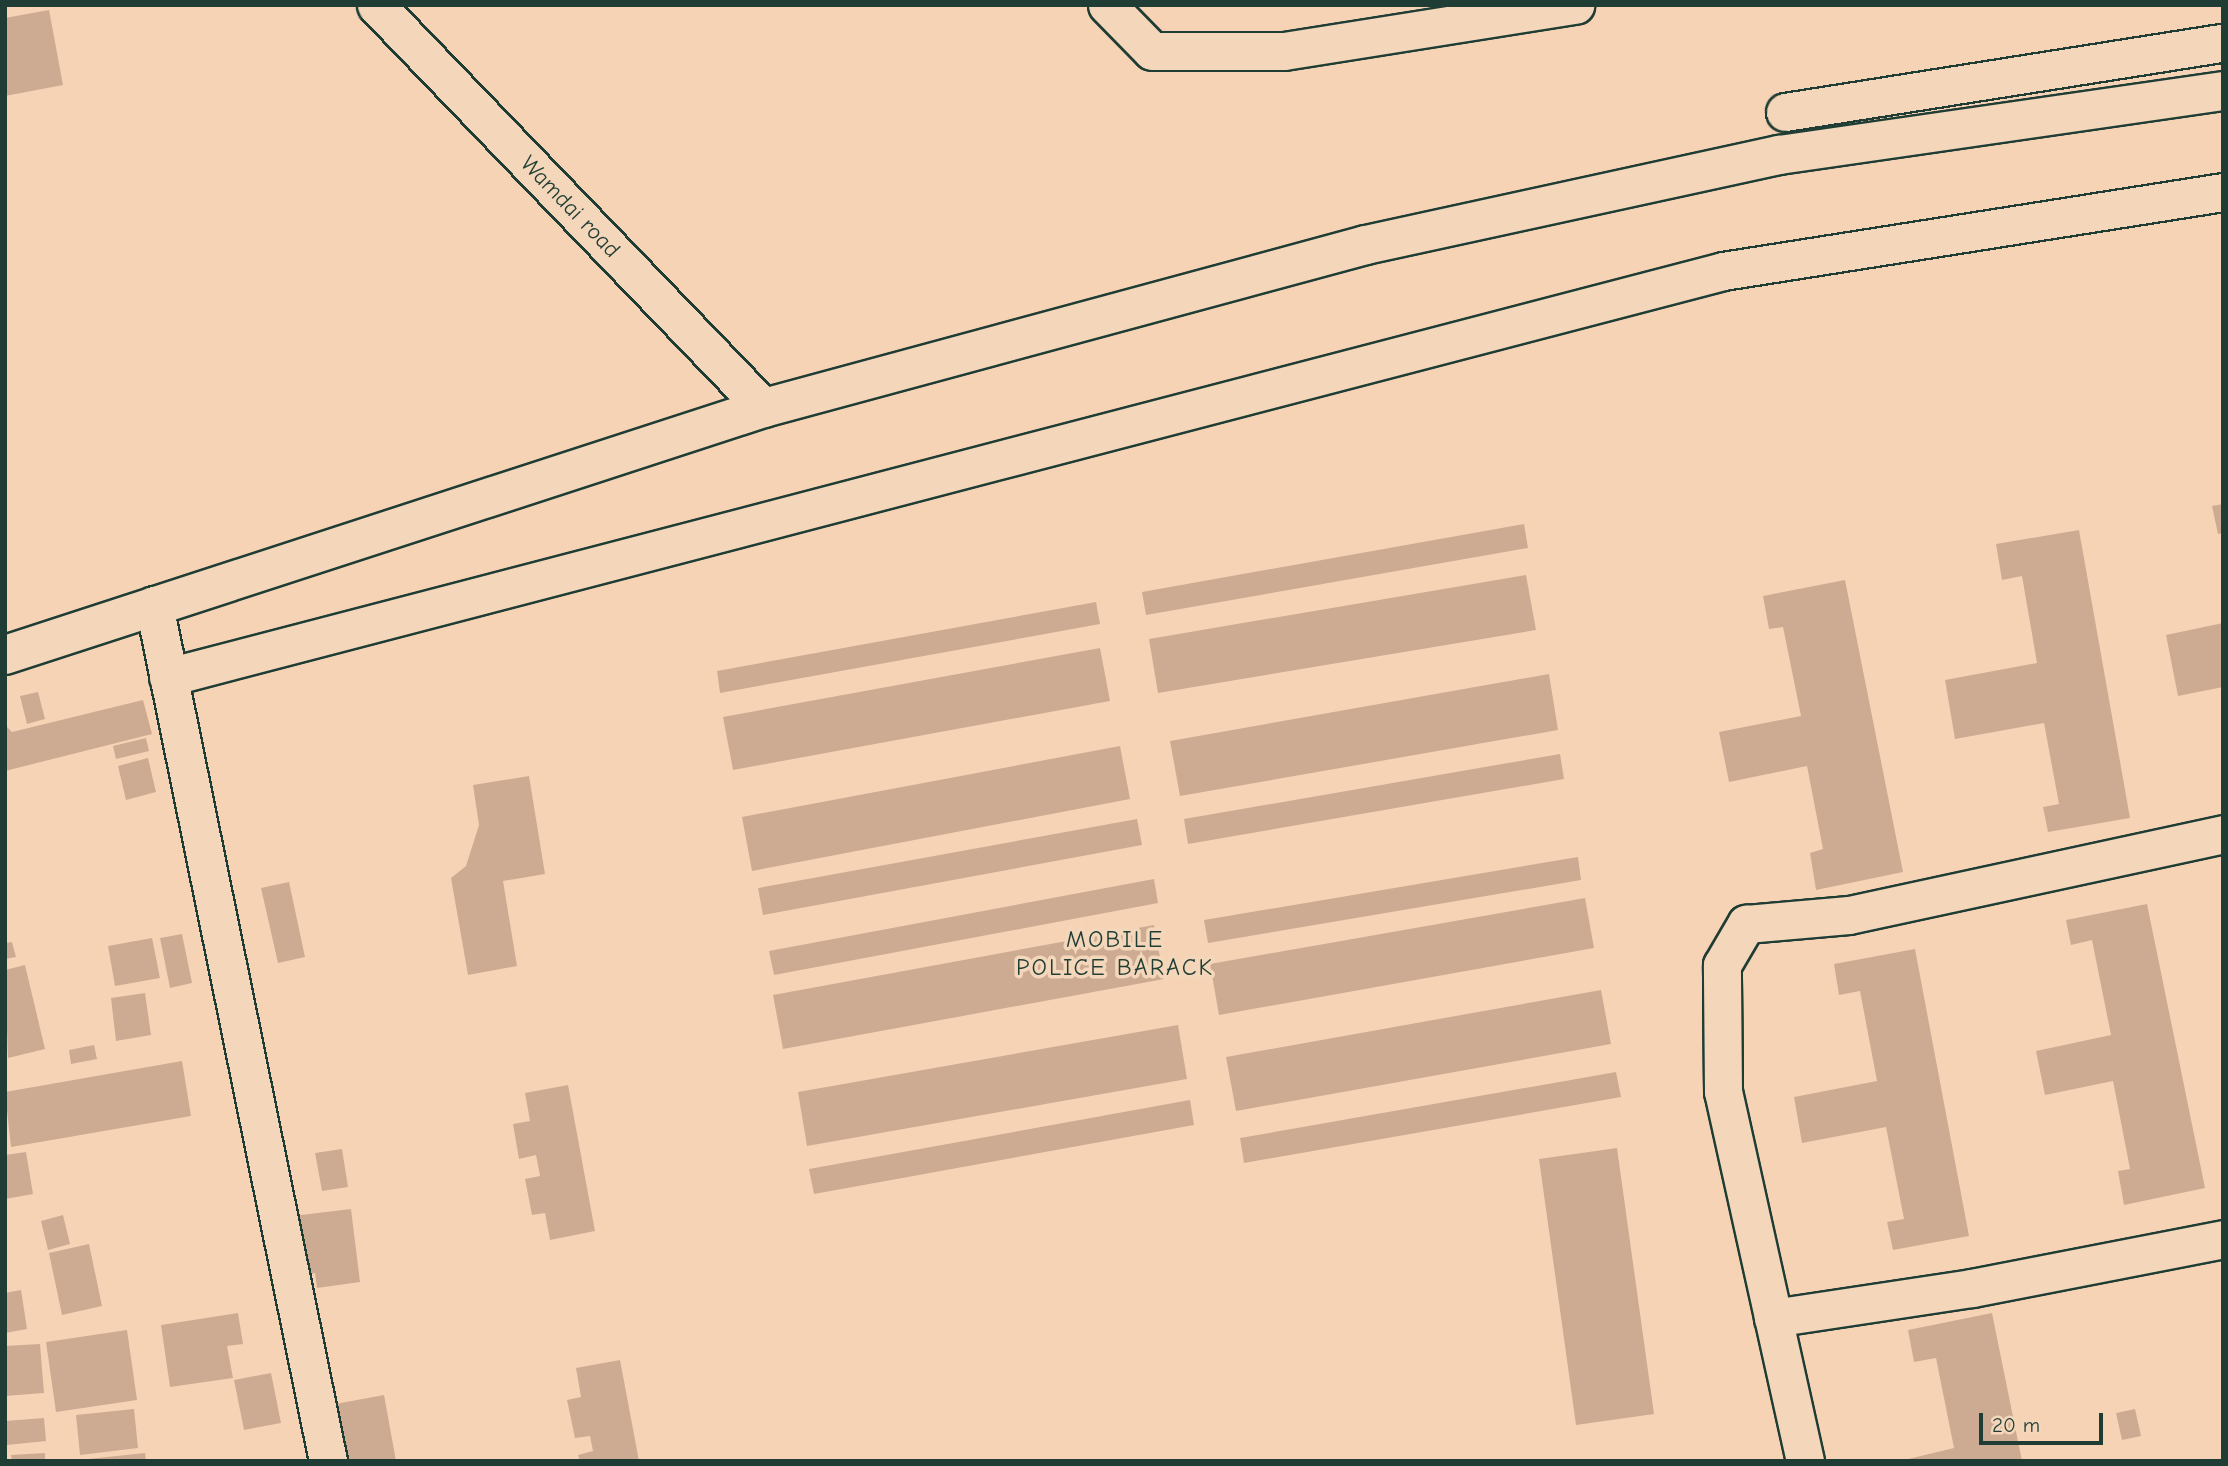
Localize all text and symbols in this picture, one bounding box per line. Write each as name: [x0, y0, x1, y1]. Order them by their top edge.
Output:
street label: Wamdai road: [515, 150, 625, 264]
district label: MOBILE POLICE BARACK: [1018, 926, 1212, 982]
scale bar: [1983, 1400, 2107, 1444]
text: 20 m: [1992, 1413, 2040, 1437]

